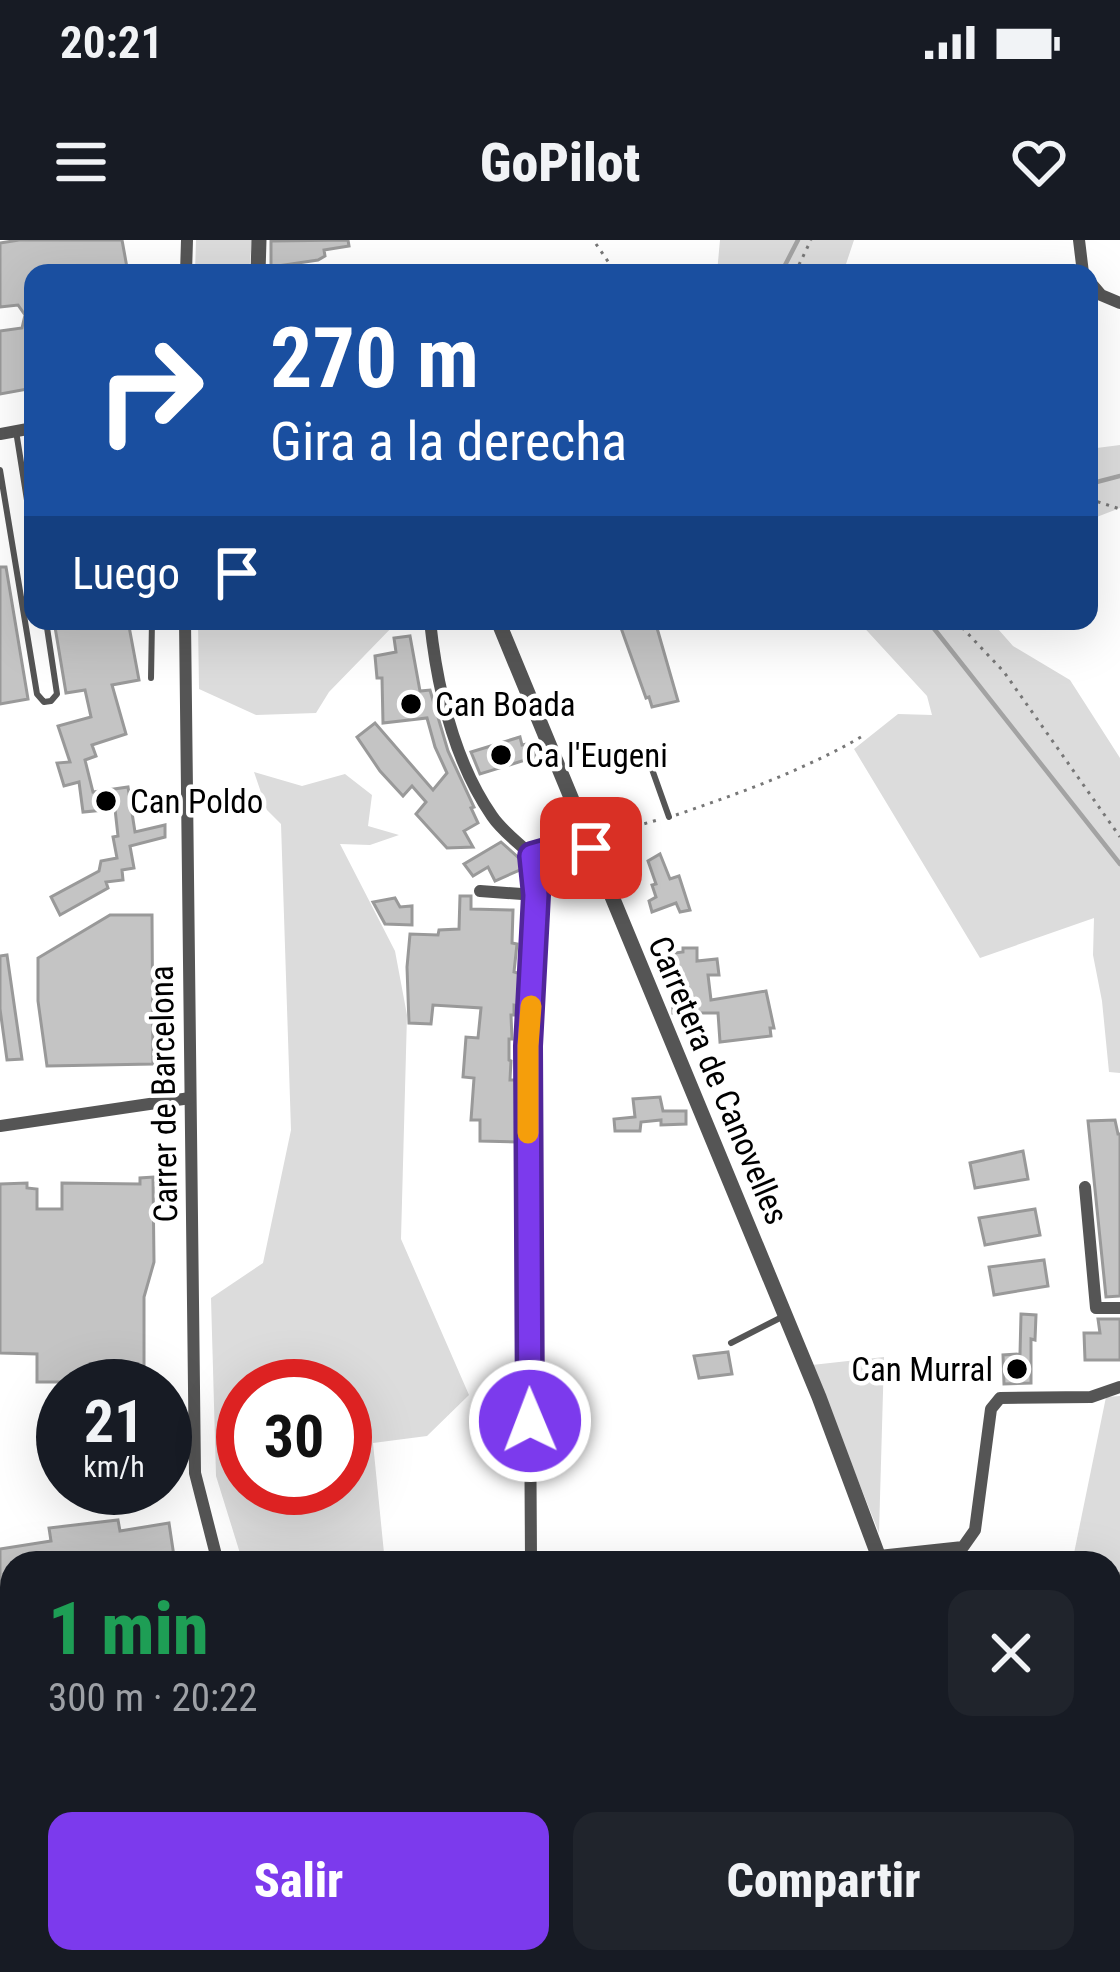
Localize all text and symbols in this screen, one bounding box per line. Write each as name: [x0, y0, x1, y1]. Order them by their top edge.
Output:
text: 20:21: [60, 16, 163, 69]
icon: menu: [48, 129, 114, 195]
icon: heart: [1006, 129, 1072, 195]
text: GoPilot: [480, 131, 640, 194]
text: 270 m: [270, 309, 479, 408]
icon: right: [72, 312, 228, 468]
text: Gira a la derecha: [270, 410, 627, 473]
icon: arrive: [204, 540, 270, 606]
text: Luego: [72, 547, 180, 600]
place label: Can Boada: [435, 685, 576, 724]
marker: Can Boada: [398, 691, 424, 717]
place label: Ca l'Eugeni: [525, 736, 668, 775]
marker: Ca l'Eugeni: [488, 742, 514, 768]
place label: Can Poldo: [130, 782, 263, 821]
marker: Can Poldo: [93, 788, 119, 814]
pin: [540, 797, 642, 899]
icon: arrive: [558, 815, 624, 881]
street label: Carretera de Canovelles: [640, 930, 797, 1230]
street label: Carrer de Barcelona: [142, 965, 185, 1223]
place label: Can Murral: [851, 1350, 993, 1389]
marker: Can Murral: [1004, 1356, 1030, 1382]
position arrow: [467, 1358, 593, 1484]
speed limit sign: 30: [216, 1359, 372, 1515]
text: 21: [84, 1386, 144, 1457]
text: km/h: [83, 1449, 145, 1484]
text: 1 min: [48, 1587, 209, 1672]
button: close: [948, 1590, 1074, 1716]
text: 300 m · 20:22: [48, 1675, 258, 1721]
button: Salir: [48, 1812, 549, 1950]
button: Compartir: [573, 1812, 1074, 1950]

